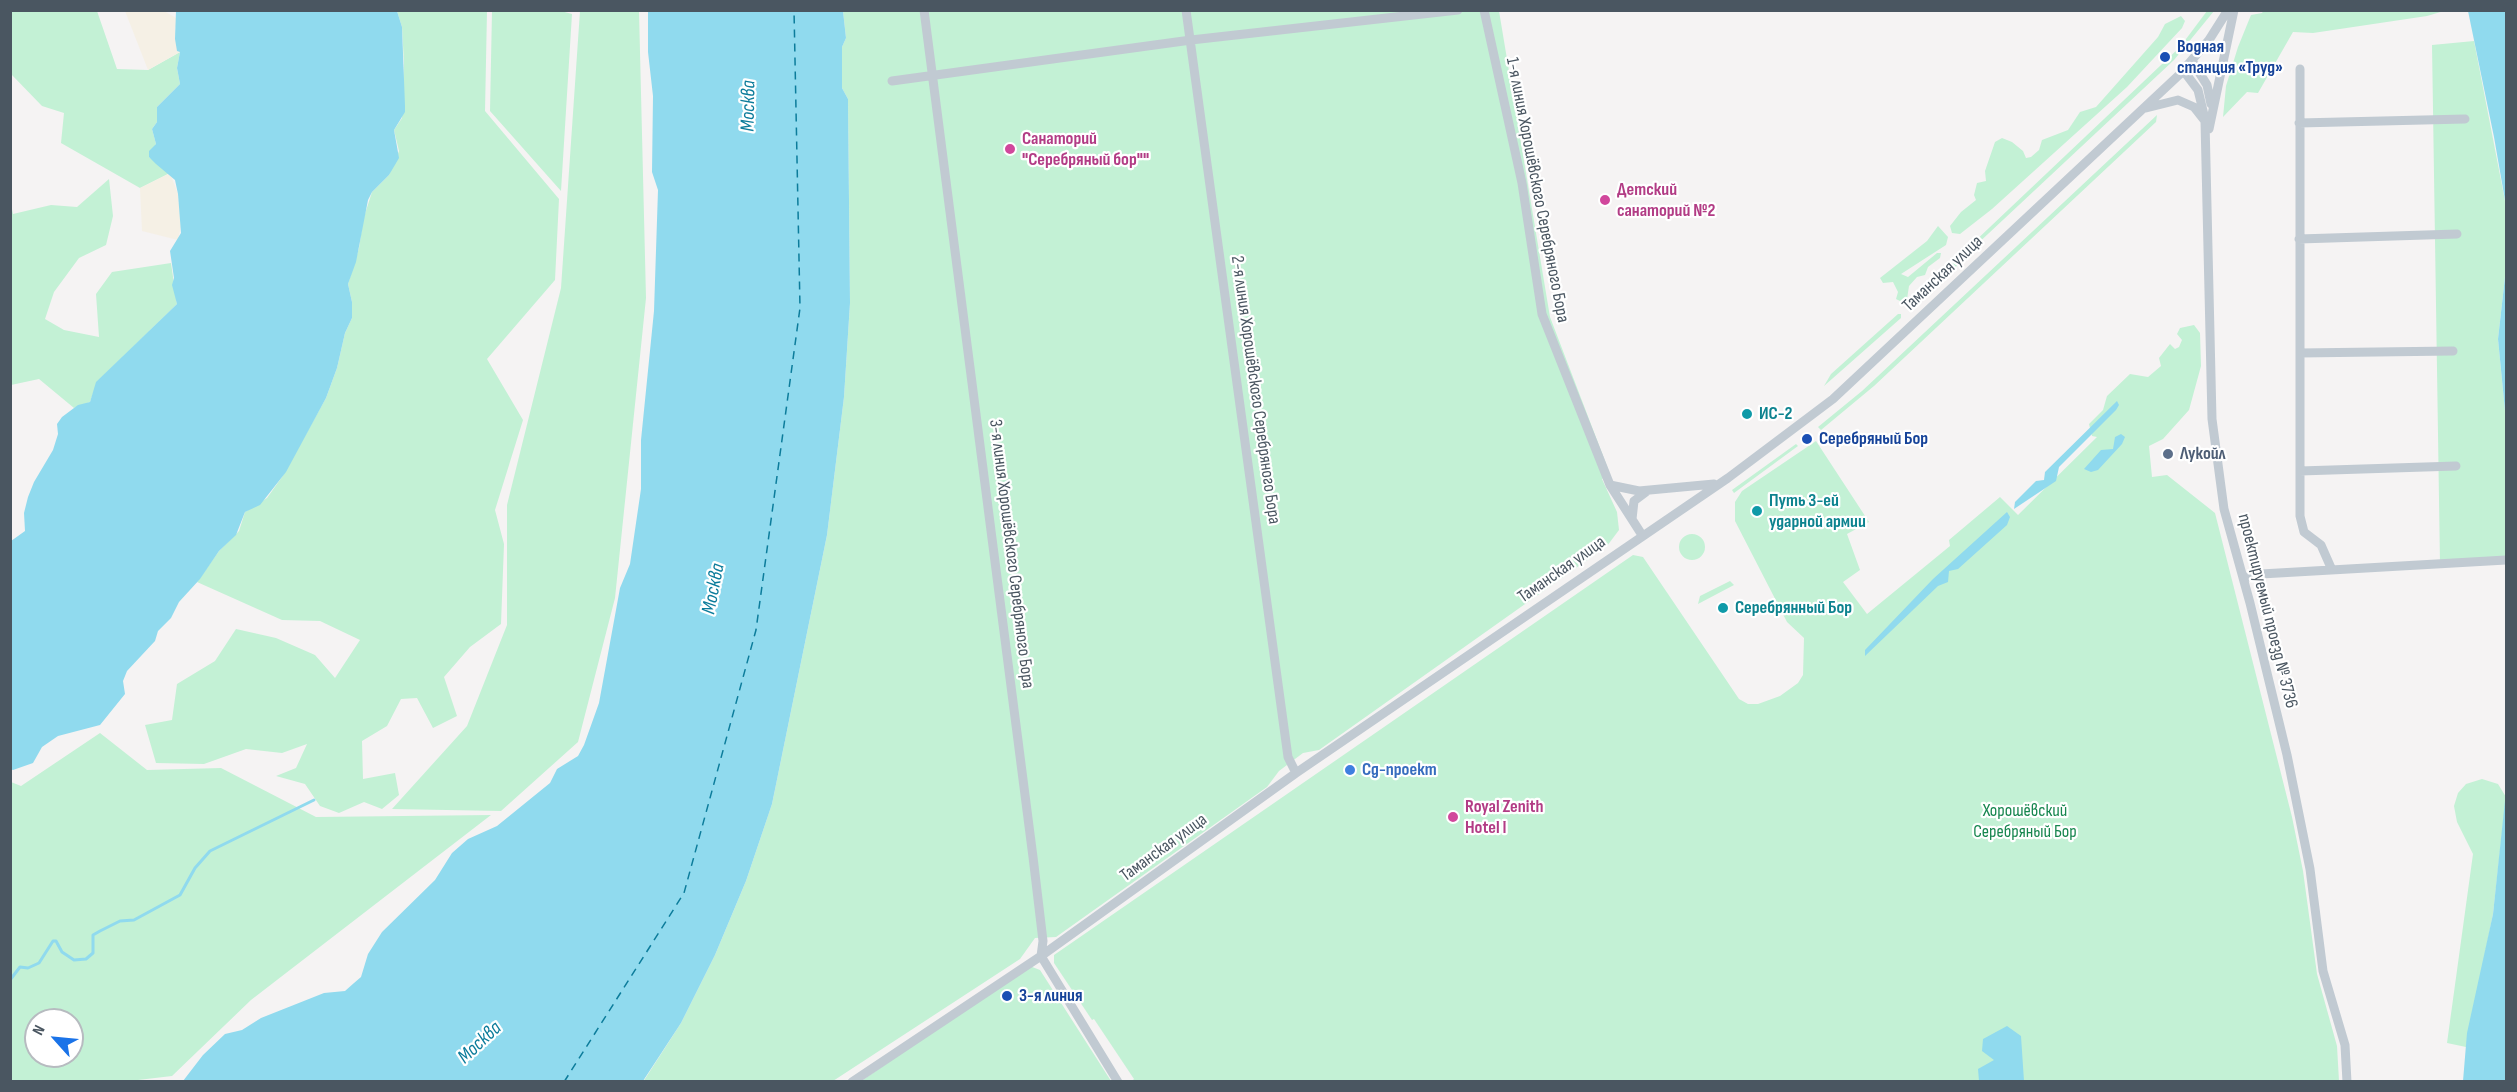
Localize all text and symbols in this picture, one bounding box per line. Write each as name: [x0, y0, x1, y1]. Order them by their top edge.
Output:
place label: Водная станция «Труд»: [2177, 36, 2283, 78]
marker: Водная станция «Труд»: [2158, 50, 2172, 64]
street label: 1-я линия Хорошёвского Серебряного Бора: [1501, 56, 1573, 324]
water label: Москва: [737, 80, 761, 132]
place label: Санаторий "Серебряный бор"": [1022, 128, 1149, 170]
marker: Санаторий "Серебряный бор"": [1003, 142, 1017, 156]
place label: Детский санаторий №2: [1617, 179, 1715, 222]
marker: Детский санаторий №2: [1598, 193, 1612, 207]
street label: Таманская улица: [1898, 231, 1988, 317]
street label: 2-я линия Хорошёвского Серебряного Бора: [1225, 254, 1285, 526]
place label: ИС-2: [1759, 403, 1792, 425]
marker: ИС-2: [1740, 407, 1754, 421]
street label: 3-я линия Хорошёвского Серебряного Бора: [984, 418, 1038, 690]
place label: Серебряный Бор: [1819, 428, 1928, 450]
marker: Серебряный Бор: [1800, 432, 1814, 446]
place label: Лукойл: [2180, 443, 2226, 465]
marker: Лукойл: [2161, 447, 2175, 461]
place label: Путь 3-ей ударной армии: [1769, 490, 1866, 532]
marker: Путь 3-ей ударной армии: [1750, 504, 1764, 518]
street label: проектируемый проезд № 3736: [2232, 511, 2302, 711]
street label: Таманская улица: [1514, 532, 1610, 608]
water label: Москва: [697, 562, 731, 616]
place label: Серебрянный Бор: [1735, 597, 1852, 619]
marker: Серебрянный Бор: [1716, 601, 1730, 615]
place label: Сд-проект: [1362, 759, 1437, 781]
marker: Сд-проект: [1343, 763, 1357, 777]
place label: Royal Zenith Hotel I: [1465, 796, 1543, 838]
park label: Хорошёвский Серебряный Бор: [1973, 800, 2077, 842]
street label: Таманская улица: [1116, 809, 1212, 887]
marker: Royal Zenith Hotel I: [1446, 810, 1460, 824]
place label: 3-я линия: [1019, 985, 1082, 1007]
marker: 3-я линия: [1000, 989, 1014, 1003]
north arrow: [24, 1008, 84, 1068]
water label: Москва: [453, 1017, 507, 1069]
text: N: [29, 1022, 50, 1039]

